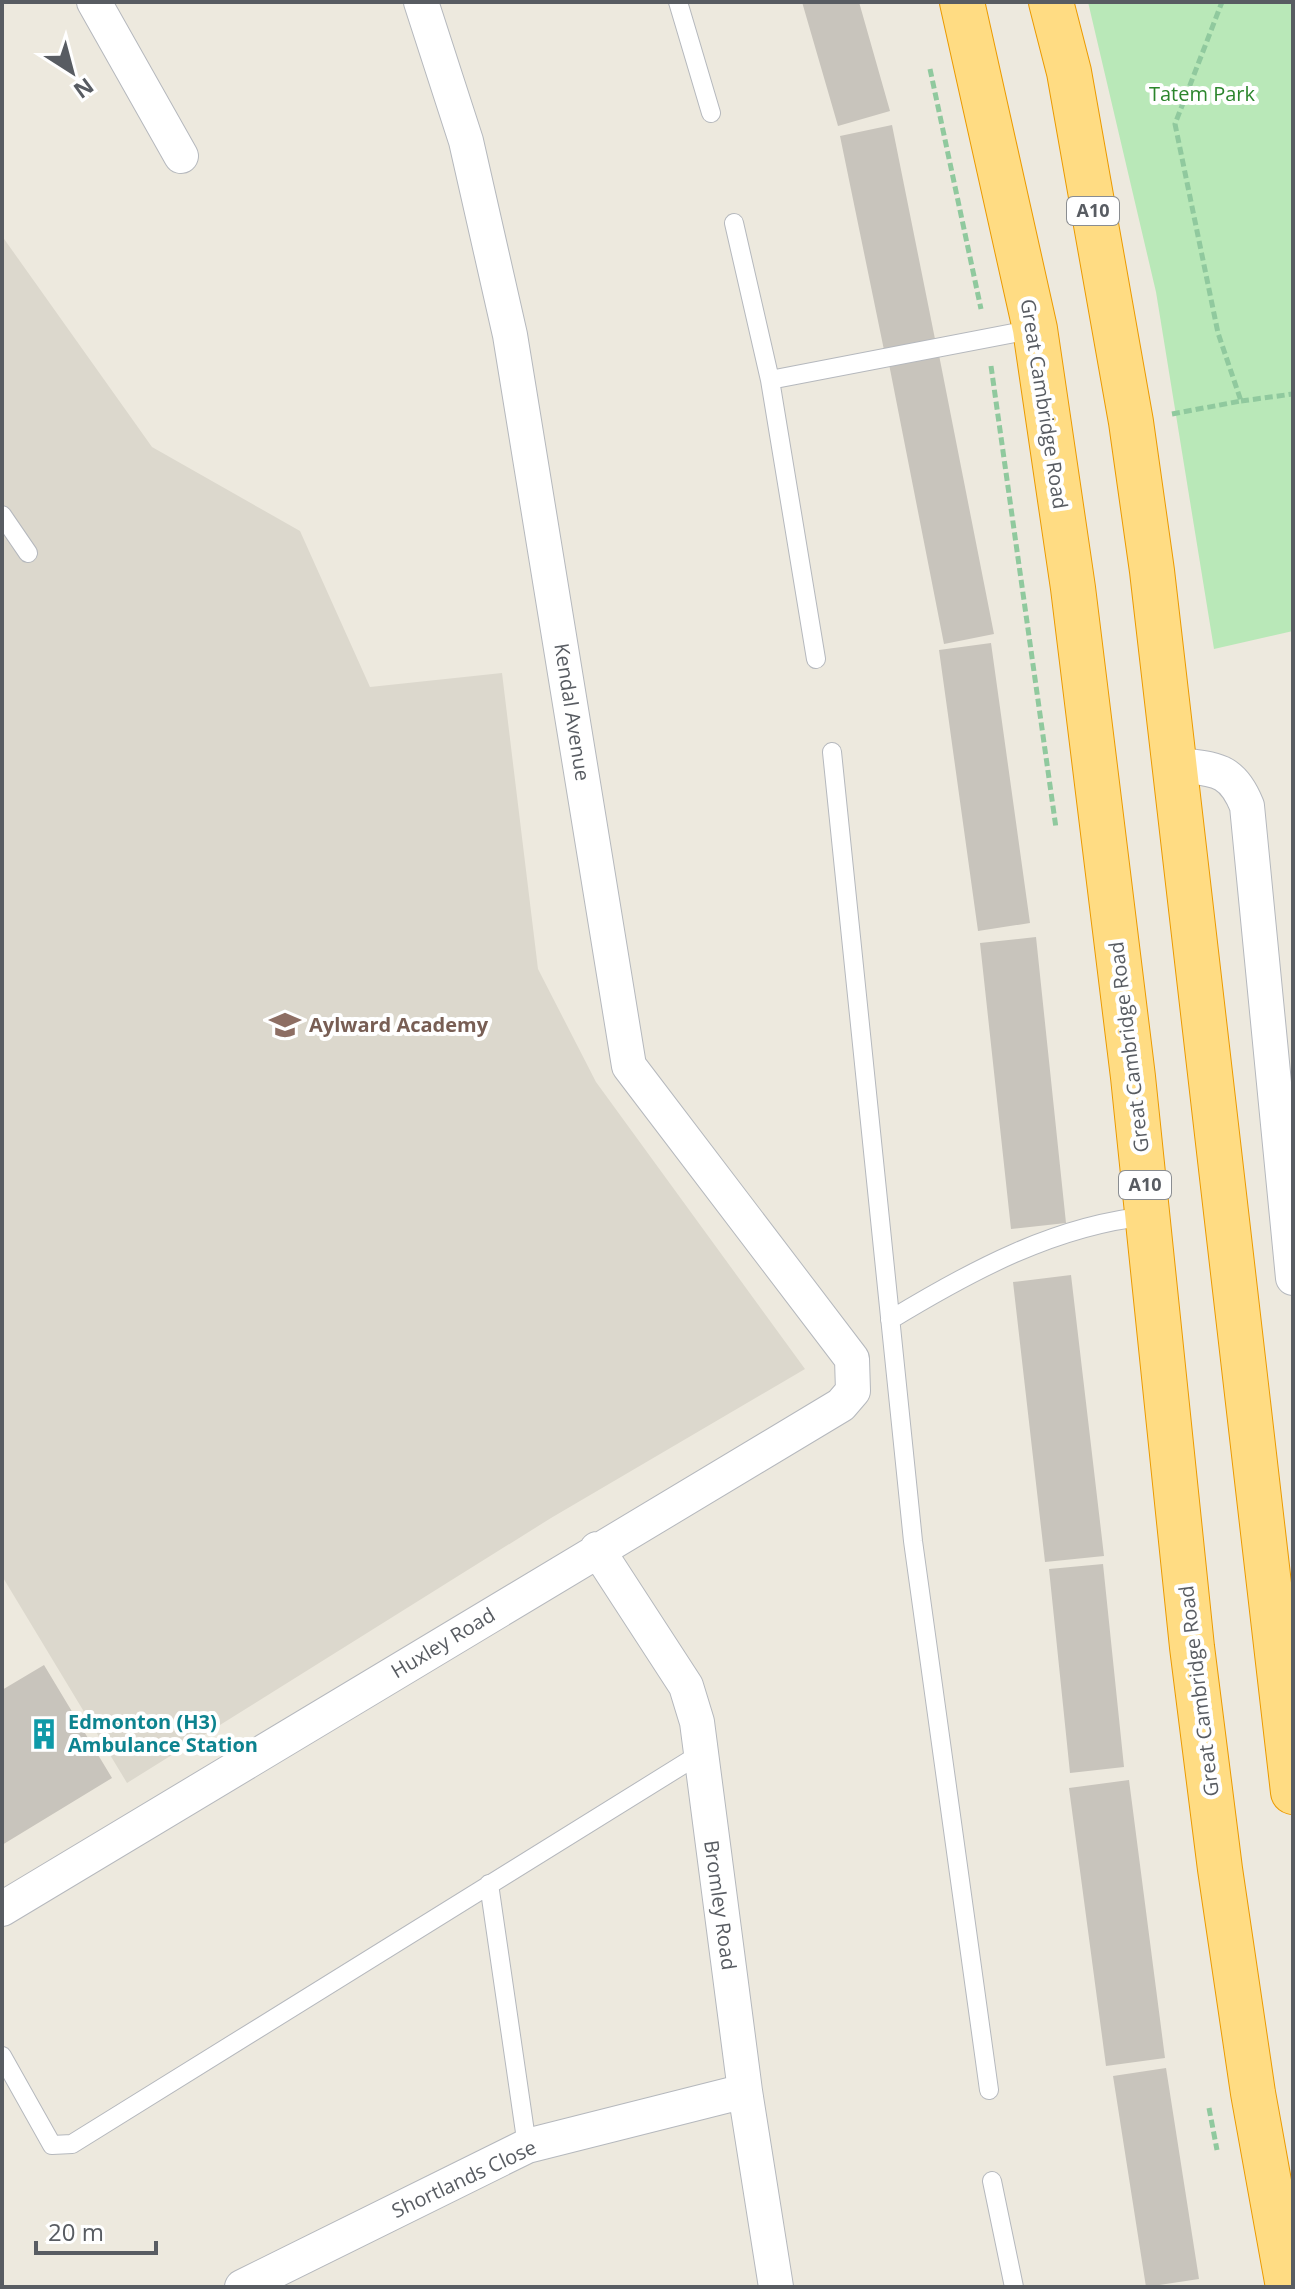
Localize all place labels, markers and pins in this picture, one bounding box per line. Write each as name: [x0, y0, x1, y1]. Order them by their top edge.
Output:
school or university icon: Aylward Academy: [268, 1008, 302, 1042]
place label: Aylward Academy: [309, 1011, 489, 1038]
place label: Edmonton (H3) Ambulance Station: [68, 1708, 258, 1758]
building icon: Edmonton (H3) Ambulance Station: [27, 1717, 61, 1751]

